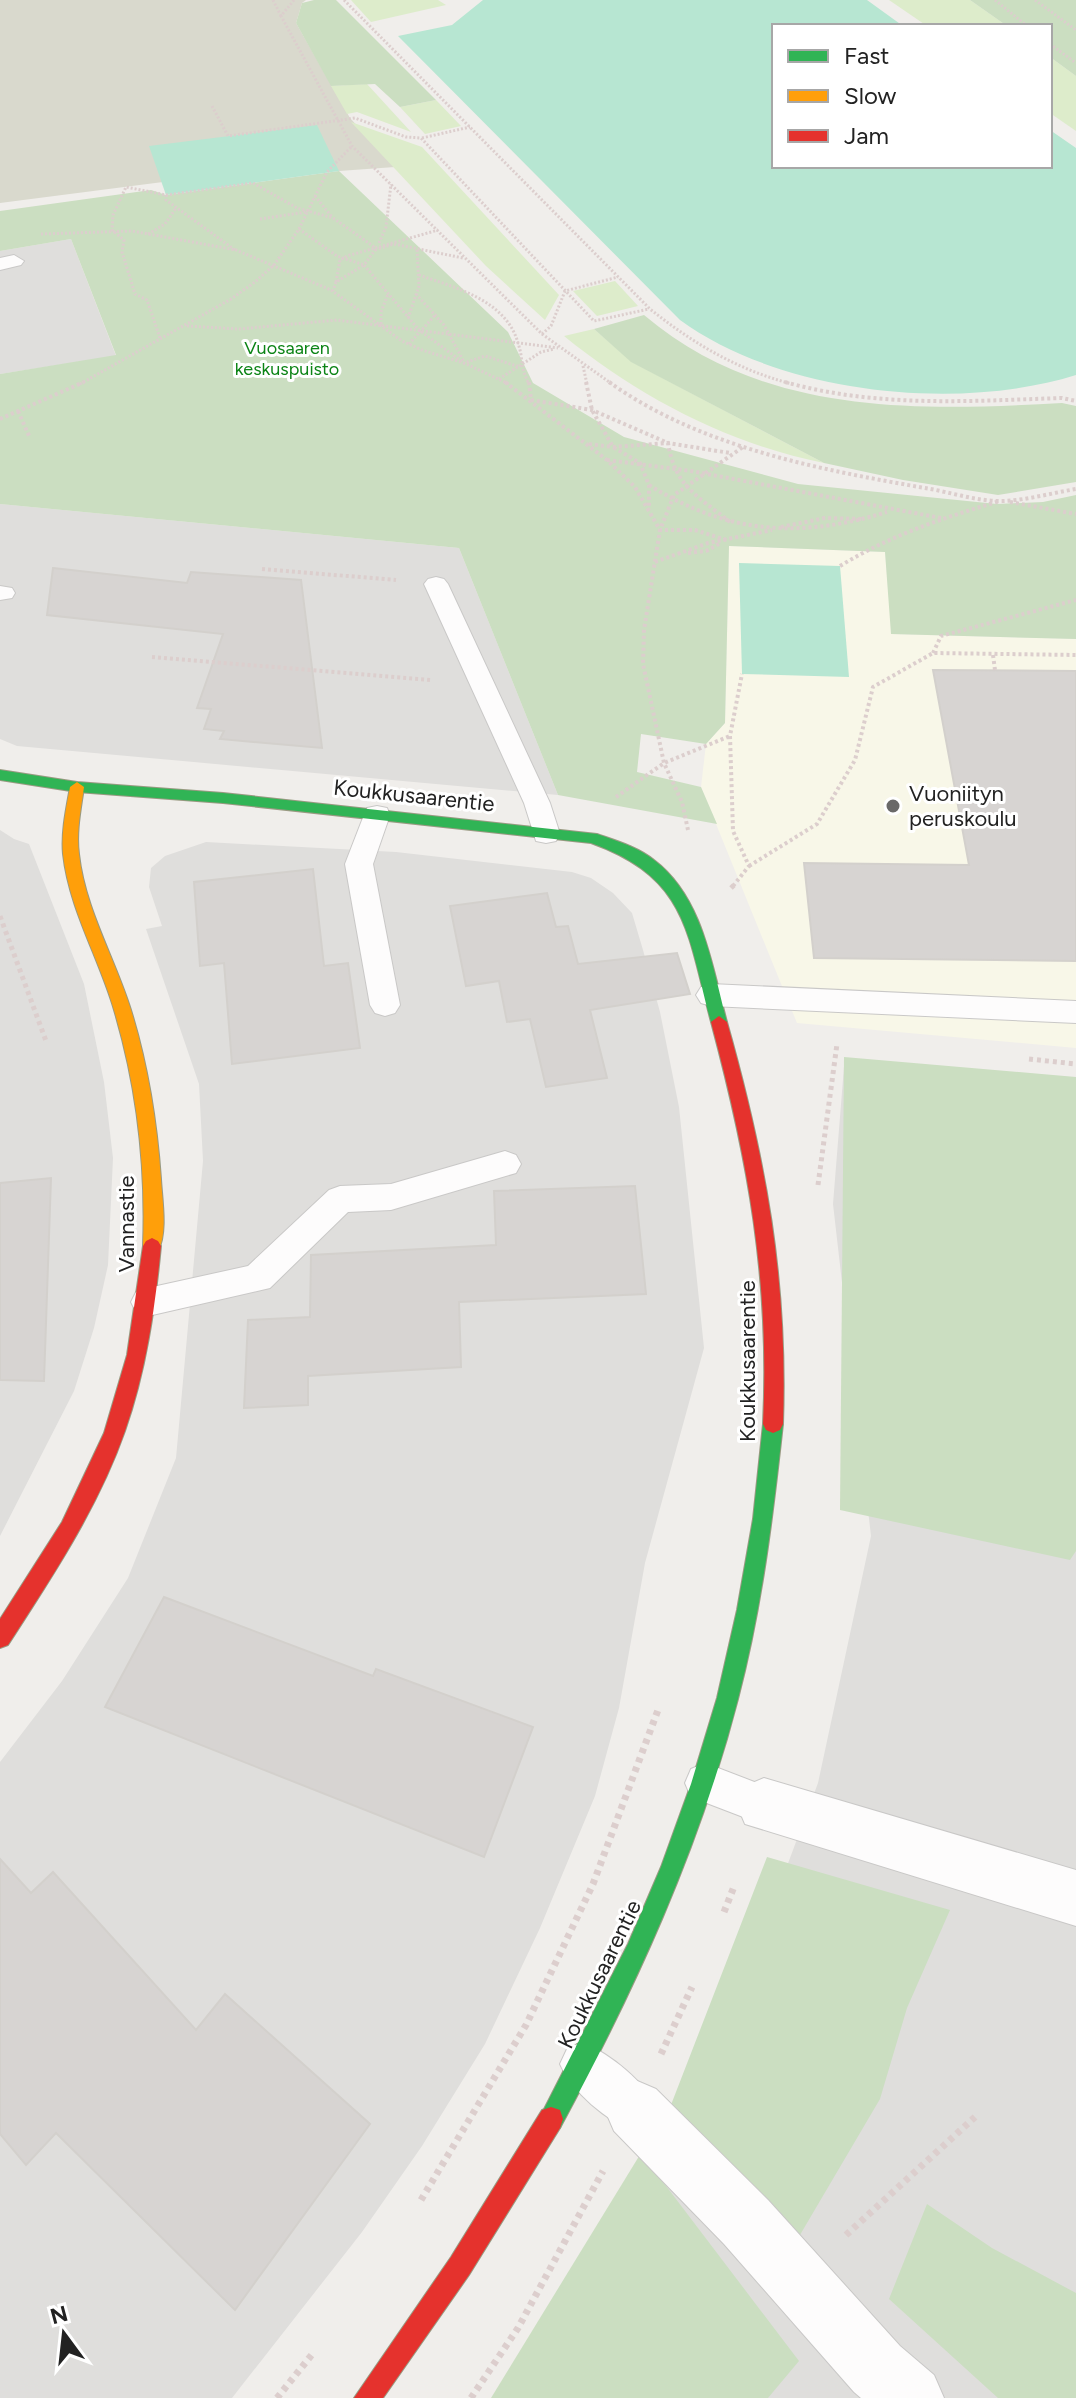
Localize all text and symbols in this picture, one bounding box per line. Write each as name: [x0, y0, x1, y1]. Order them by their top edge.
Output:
legend: [772, 24, 1052, 168]
text: Fast: [844, 41, 889, 70]
text: Slow: [844, 81, 897, 110]
text: Jam: [844, 121, 889, 150]
park label: Vuosaaren keskuspuisto: [235, 337, 339, 380]
street label: Koukkusaarentie: [332, 774, 496, 817]
place label: Vuoniityn peruskoulu: [909, 780, 1017, 832]
marker: Vuoniityn peruskoulu: [884, 797, 902, 815]
street label: Vannastie: [113, 1175, 140, 1273]
street label: Koukkusaarentie: [734, 1280, 761, 1442]
street label: Koukkusaarentie: [552, 1896, 647, 2053]
north arrow: [24, 2294, 104, 2374]
text: N: [47, 2300, 71, 2330]

